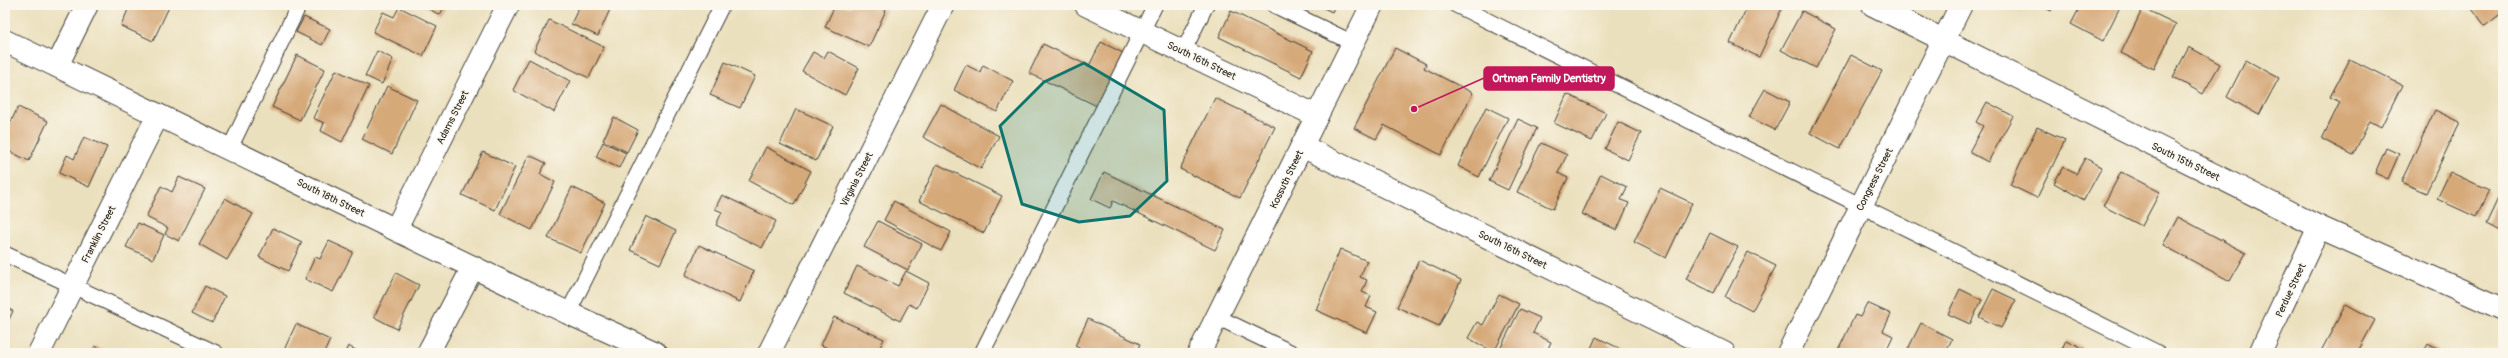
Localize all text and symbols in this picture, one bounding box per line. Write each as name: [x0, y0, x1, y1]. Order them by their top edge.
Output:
street label: South 16th Street: [1165, 39, 1239, 83]
callout: Ortman Family Dentistry: [1484, 67, 1614, 90]
text: Ortman Family Dentistry: [1492, 72, 1606, 85]
street label: Adams Street: [434, 88, 472, 146]
street label: South 15th Street: [2149, 140, 2223, 184]
street label: Congress Street: [1854, 145, 1896, 213]
street label: Kossuth Street: [1268, 148, 1307, 210]
street label: Virginia Street: [838, 149, 876, 209]
street label: South 18th Street: [295, 176, 367, 220]
street label: Franklin Street: [79, 203, 119, 265]
street label: South 16th Street: [1476, 228, 1550, 272]
street label: Perdue Street: [2273, 261, 2309, 319]

